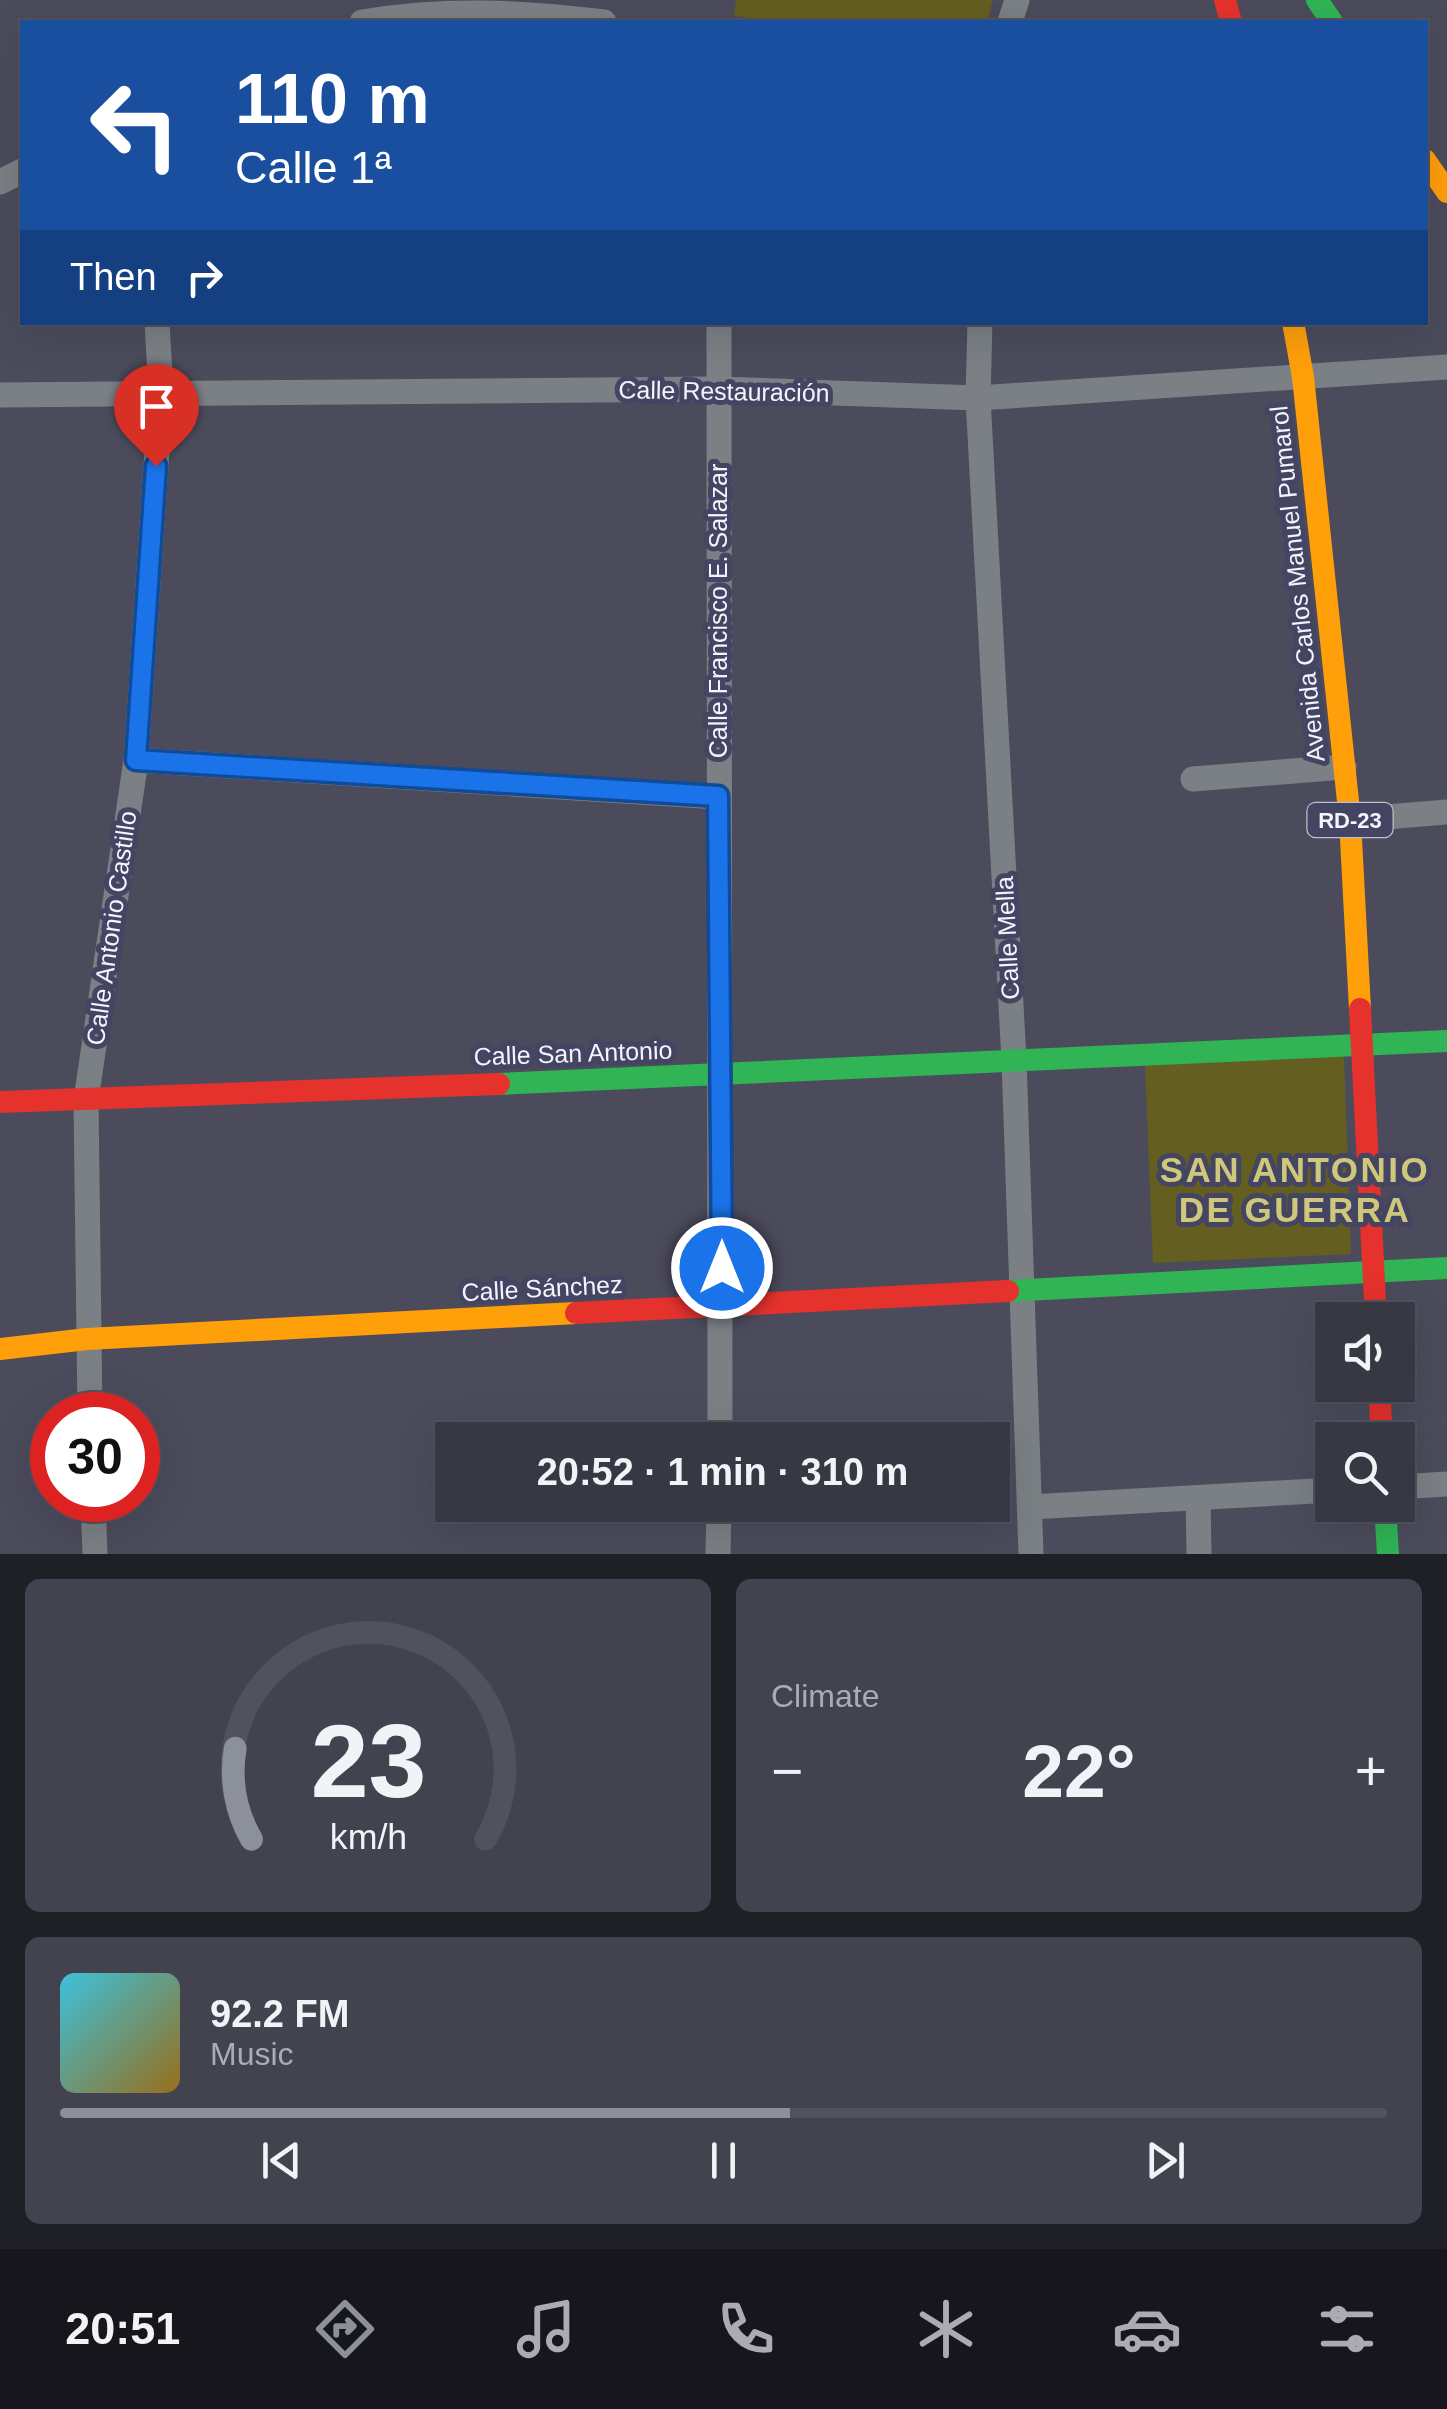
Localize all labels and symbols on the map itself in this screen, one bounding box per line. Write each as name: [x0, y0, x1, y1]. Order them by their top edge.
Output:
pin: [114, 364, 199, 467]
street label: Calle Restauración: [618, 375, 830, 407]
street label: Avenida Carlos Manuel Pumarol: [1264, 404, 1330, 764]
street label: Calle Francisco E. Salazar: [704, 464, 732, 758]
road number: RD-23: [1308, 803, 1392, 837]
street label: Calle Antonio Castillo: [81, 809, 141, 1047]
street label: Calle Mella: [990, 875, 1024, 1000]
street label: Calle San Antonio: [473, 1036, 673, 1070]
district label: SAN ANTONIO DE GUERRA: [1160, 1150, 1430, 1229]
position arrow: [670, 1216, 774, 1320]
street label: Calle Sánchez: [461, 1270, 623, 1306]
speed limit sign: 30: [30, 1392, 160, 1522]

